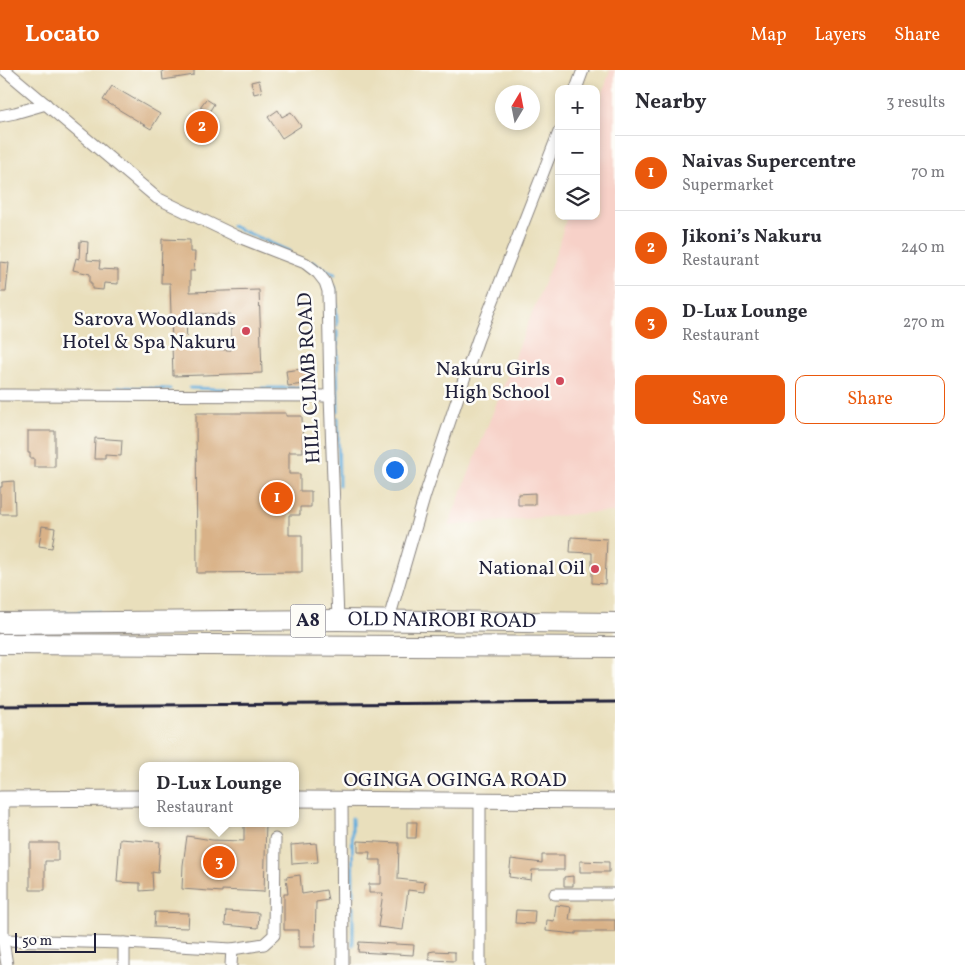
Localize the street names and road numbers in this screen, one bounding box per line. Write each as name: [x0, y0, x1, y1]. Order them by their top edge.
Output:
street label: HILL CLIMB ROAD: [292, 292, 328, 464]
road number: A8: [290, 604, 326, 638]
street label: OLD NAIROBI ROAD: [348, 606, 536, 636]
street label: OGINGA OGINGA ROAD: [343, 767, 567, 795]

